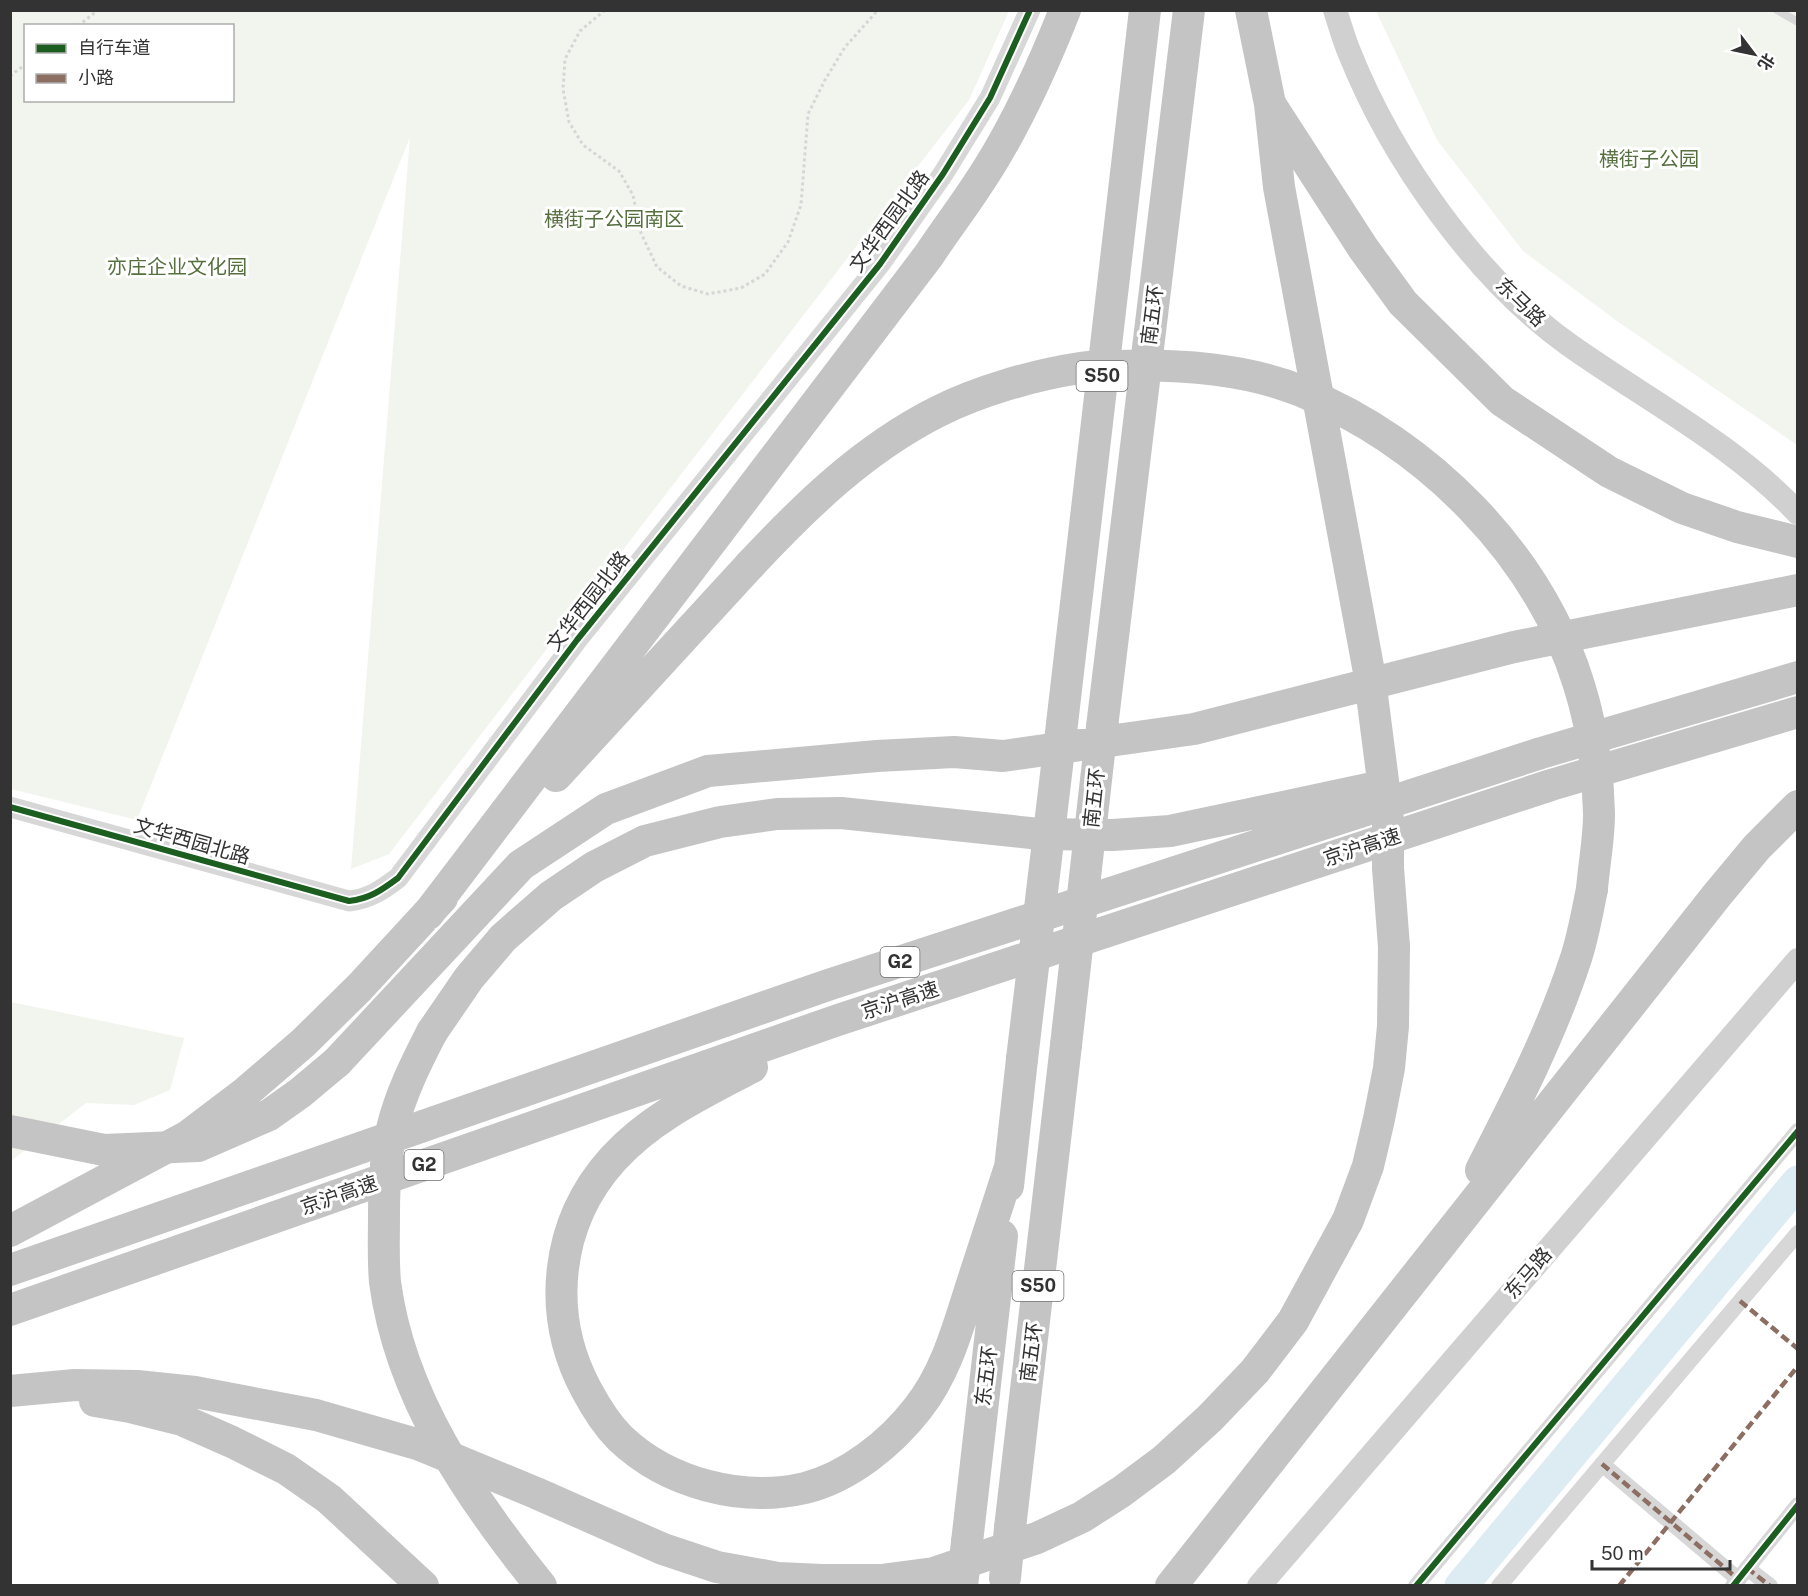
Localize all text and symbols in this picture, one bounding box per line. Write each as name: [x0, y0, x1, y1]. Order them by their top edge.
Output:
legend: [24, 24, 234, 102]
north arrow: [1724, 24, 1784, 84]
text: 自行车道: [78, 37, 150, 58]
text: 北: [1754, 50, 1779, 74]
text: 小路: [78, 67, 114, 88]
park label: 横街子公园: [1599, 147, 1699, 171]
street label: 文华西园北路: [844, 165, 934, 277]
park label: 横街子公园南区: [544, 207, 684, 231]
park label: 亦庄企业文化园: [107, 255, 247, 279]
street label: 东马路: [1491, 273, 1551, 331]
street label: 南五环: [1136, 284, 1168, 346]
road number: S50: [1076, 361, 1128, 391]
street label: 文华西园北路: [542, 546, 634, 656]
street label: 南五环: [1079, 767, 1109, 829]
street label: 文华西园北路: [131, 813, 253, 869]
street label: 京沪高速: [1320, 823, 1404, 871]
road number: G2: [880, 947, 920, 977]
street label: 京沪高速: [858, 976, 942, 1024]
road number: G2: [404, 1150, 444, 1180]
street label: 京沪高速: [297, 1171, 381, 1219]
street label: 东马路: [1499, 1242, 1557, 1304]
road number: S50: [1012, 1271, 1064, 1301]
street label: 南五环: [1015, 1321, 1047, 1383]
street label: 东五环: [970, 1345, 1002, 1407]
scale bar: [1592, 1533, 1730, 1571]
text: 50 m: [1601, 1543, 1644, 1564]

